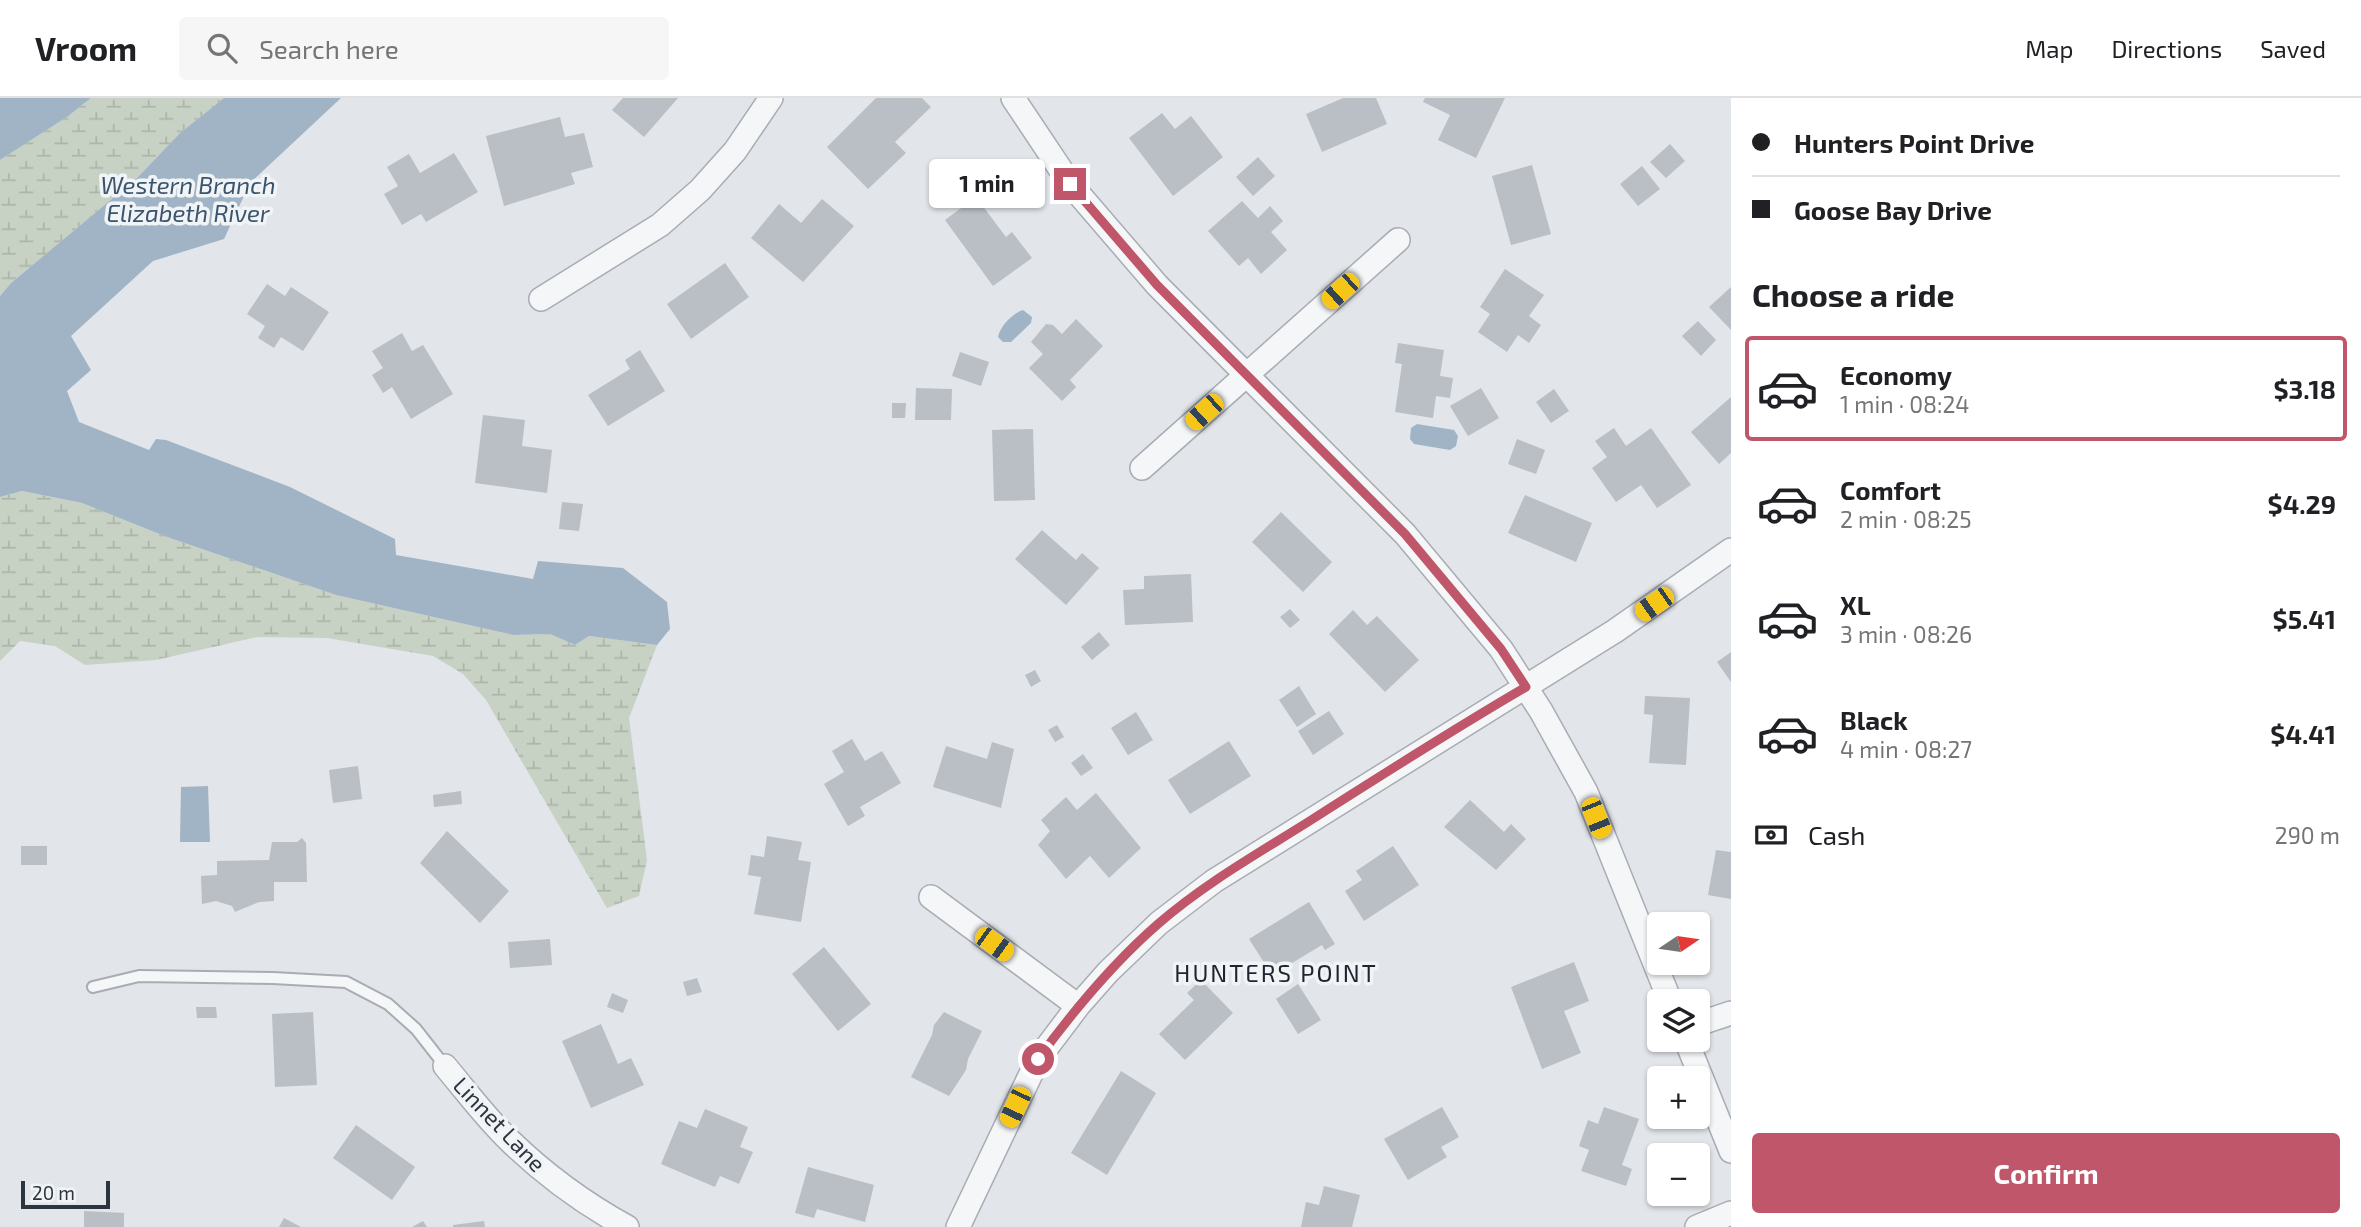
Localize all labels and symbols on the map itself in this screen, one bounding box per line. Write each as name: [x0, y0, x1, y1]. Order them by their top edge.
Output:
callout: 1 min: [930, 160, 1046, 208]
route end: [1054, 168, 1086, 200]
water label: Western Branch Elizabeth River: [100, 170, 276, 227]
car: [1318, 269, 1363, 313]
car: [1182, 390, 1227, 434]
car: [1631, 583, 1678, 625]
car: [1579, 795, 1614, 841]
north arrow: [1647, 912, 1710, 975]
car: [971, 923, 1018, 965]
district label: HUNTERS POINT: [1174, 958, 1378, 987]
route start: [1022, 1043, 1054, 1075]
street label: Linnet Lane: [448, 1071, 552, 1177]
car: [997, 1084, 1034, 1130]
scale bar: [21, 1178, 110, 1210]

